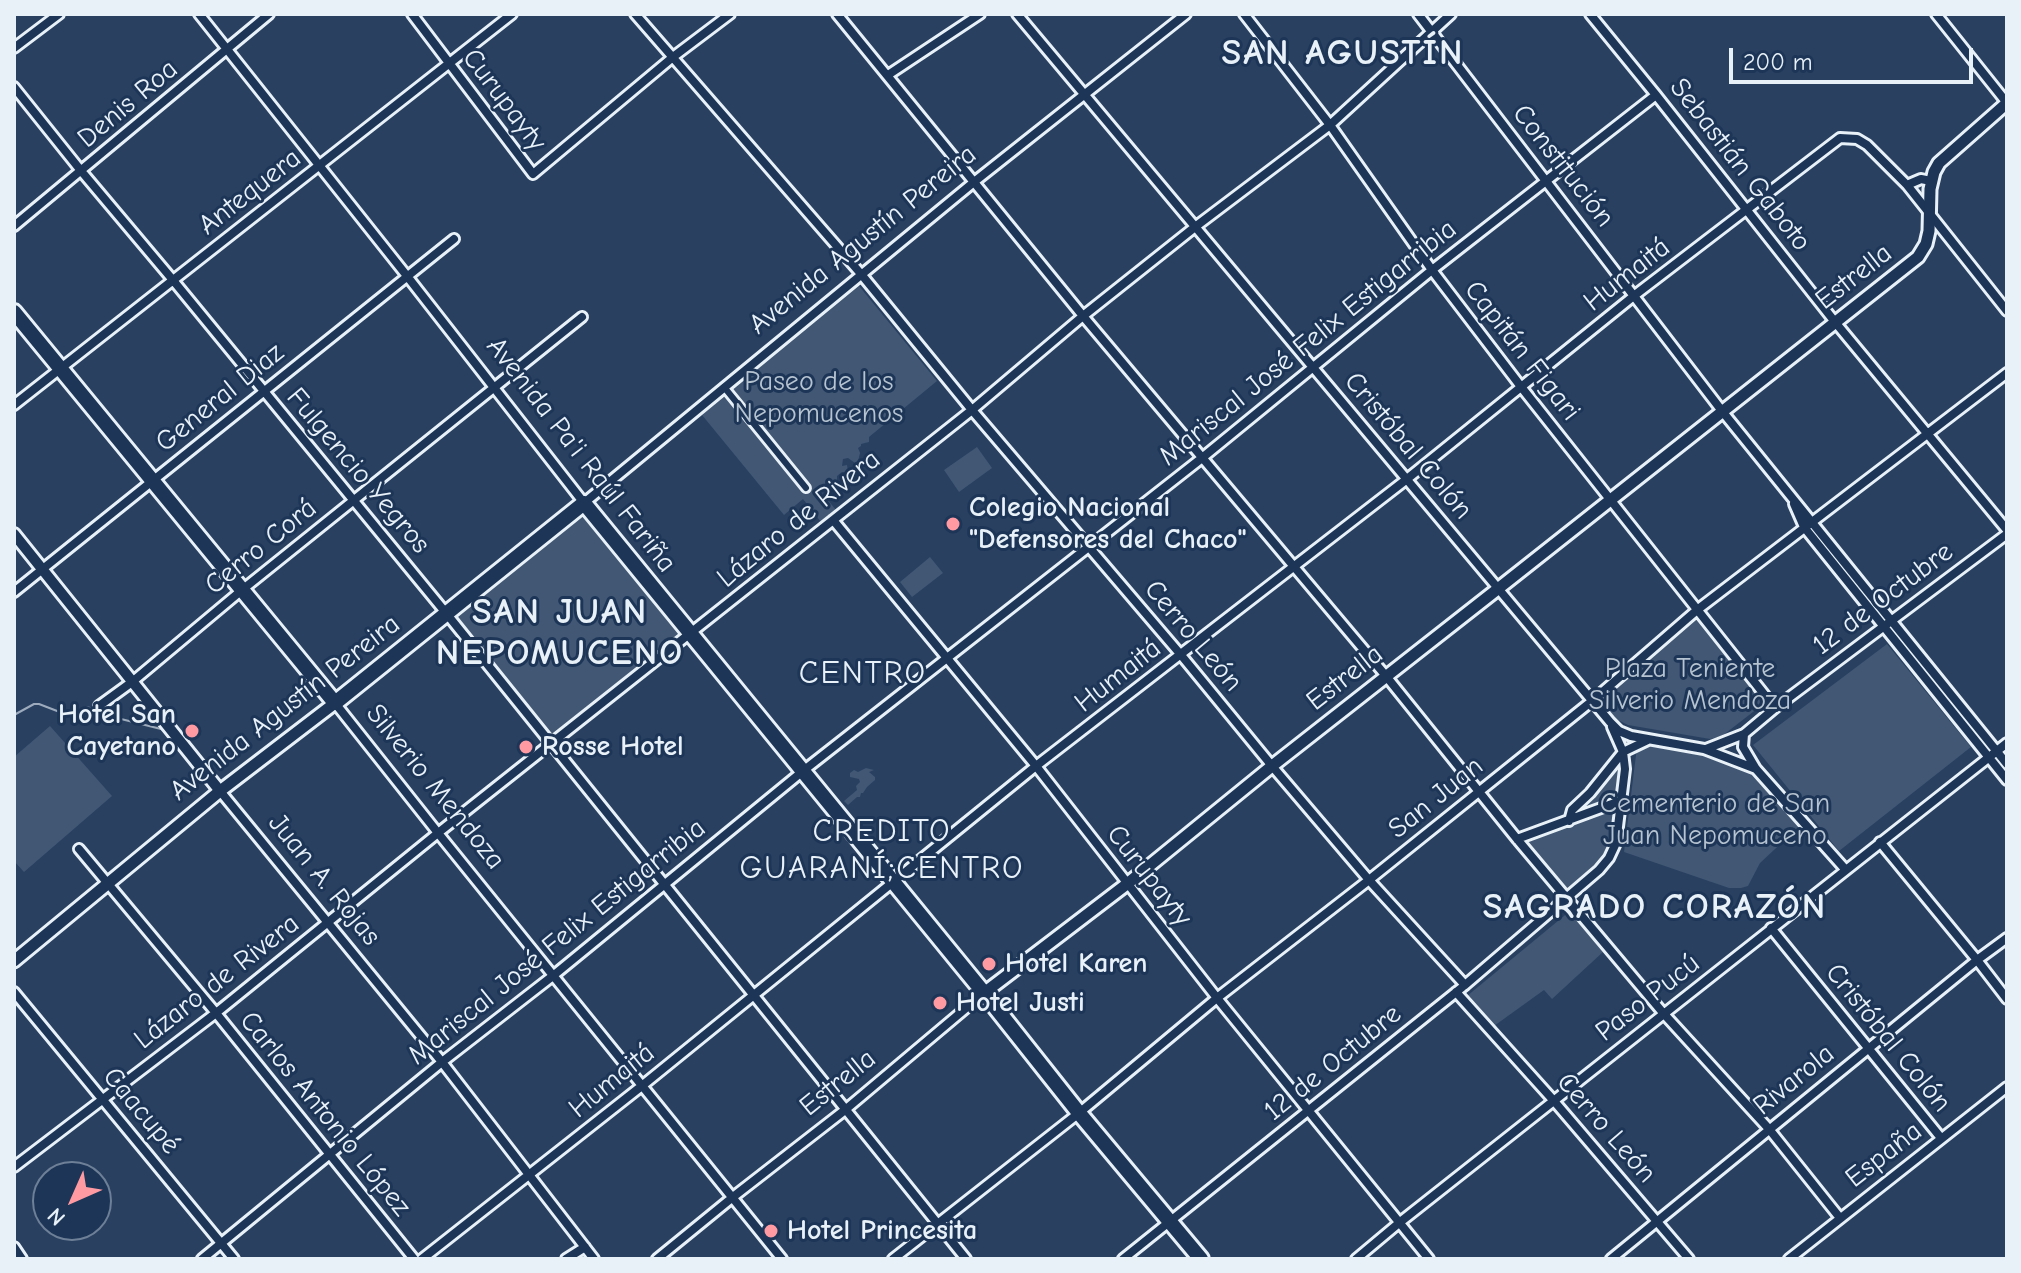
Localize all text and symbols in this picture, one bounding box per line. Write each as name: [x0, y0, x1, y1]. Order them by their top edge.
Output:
district label: SAN AGUSTÍN: [1221, 32, 1465, 76]
scale bar: [1733, 32, 1977, 82]
street label: Curupayty: [455, 42, 553, 158]
text: 200 m: [1743, 48, 1813, 76]
street label: Denis Roa: [71, 53, 185, 155]
street label: Sebastián Gaboto: [1662, 72, 1818, 258]
street label: Constitución: [1505, 98, 1621, 234]
street label: Avenida Agustín Pereira: [743, 138, 983, 342]
street label: Antequera: [192, 142, 308, 242]
street label: Mariscal José Felix Estigarribia: [1153, 213, 1463, 473]
street label: Humaitá: [1577, 231, 1677, 319]
street label: Estrella: [1809, 237, 1899, 317]
street label: Capitán Figari: [1457, 274, 1587, 428]
street label: Avenida Pa'i Raúl Fariña: [479, 331, 683, 579]
street label: General Diaz: [149, 336, 291, 460]
park label: Paseo de los Nepomucenos: [735, 365, 903, 431]
street label: Cristóbal Colón: [1337, 366, 1479, 526]
street label: Fulgencio Yegros: [279, 381, 437, 561]
street label: Lázaro de Rivera: [711, 443, 887, 595]
place label: Colegio Nacional "Defensores del Chaco": [969, 491, 1247, 557]
street label: Cerro Corá: [198, 492, 324, 602]
marker: Colegio Nacional "Defensores del Chaco": [944, 515, 962, 533]
street label: 12 de Octubre: [1806, 535, 1960, 663]
street label: Cerro León: [1137, 573, 1249, 699]
district label: SAN JUAN NEPOMUCENO: [436, 591, 684, 676]
street label: Avenida Agustín Pereira: [163, 608, 407, 808]
street label: Humaitá: [1068, 632, 1168, 720]
street label: Estrella: [1300, 638, 1390, 718]
park label: Plaza Teniente Silverio Mendoza: [1589, 652, 1791, 718]
district label: CENTRO: [799, 655, 927, 693]
place label: Hotel San Cayetano: [58, 698, 176, 764]
street label: Silverio Mendoza: [358, 698, 512, 876]
marker: Hotel San Cayetano: [183, 722, 201, 740]
place label: Rosse Hotel: [542, 730, 684, 764]
marker: Rosse Hotel: [517, 738, 535, 756]
street label: San Juan: [1382, 750, 1490, 846]
park label: Cementerio de San Juan Nepomuceno: [1600, 787, 1830, 853]
street label: Juan A. Rojas: [261, 807, 387, 953]
street label: Mariscal José Felix Estigarribia: [402, 812, 712, 1072]
district label: CREDITO GUARANÍ;CENTRO: [739, 813, 1025, 888]
street label: Curupayty: [1099, 819, 1199, 933]
district label: SAGRADO CORAZÓN: [1483, 886, 1827, 930]
street label: Lázaro de Rivera: [128, 907, 306, 1057]
place label: Hotel Karen: [1005, 947, 1148, 981]
street label: Paso Pucú: [1589, 947, 1707, 1049]
marker: Hotel Karen: [980, 955, 998, 973]
street label: Cristóbal Colón: [1818, 957, 1958, 1119]
place label: Hotel Justi: [956, 986, 1085, 1020]
marker: Hotel Justi: [931, 994, 949, 1012]
street label: 12 de Octubre: [1258, 997, 1408, 1129]
street label: Carlos Antonio López: [232, 1005, 418, 1223]
street label: Humaitá: [563, 1036, 661, 1126]
street label: Rivarola: [1747, 1037, 1841, 1123]
street label: Estrella: [793, 1042, 883, 1124]
street label: Caacupé: [95, 1061, 187, 1161]
street label: Cerro León: [1549, 1066, 1663, 1190]
street label: España: [1839, 1115, 1929, 1195]
north arrow: [32, 1161, 112, 1241]
text: N: [42, 1202, 71, 1231]
place label: Hotel Princesita: [787, 1214, 977, 1248]
marker: Hotel Princesita: [762, 1222, 780, 1240]

